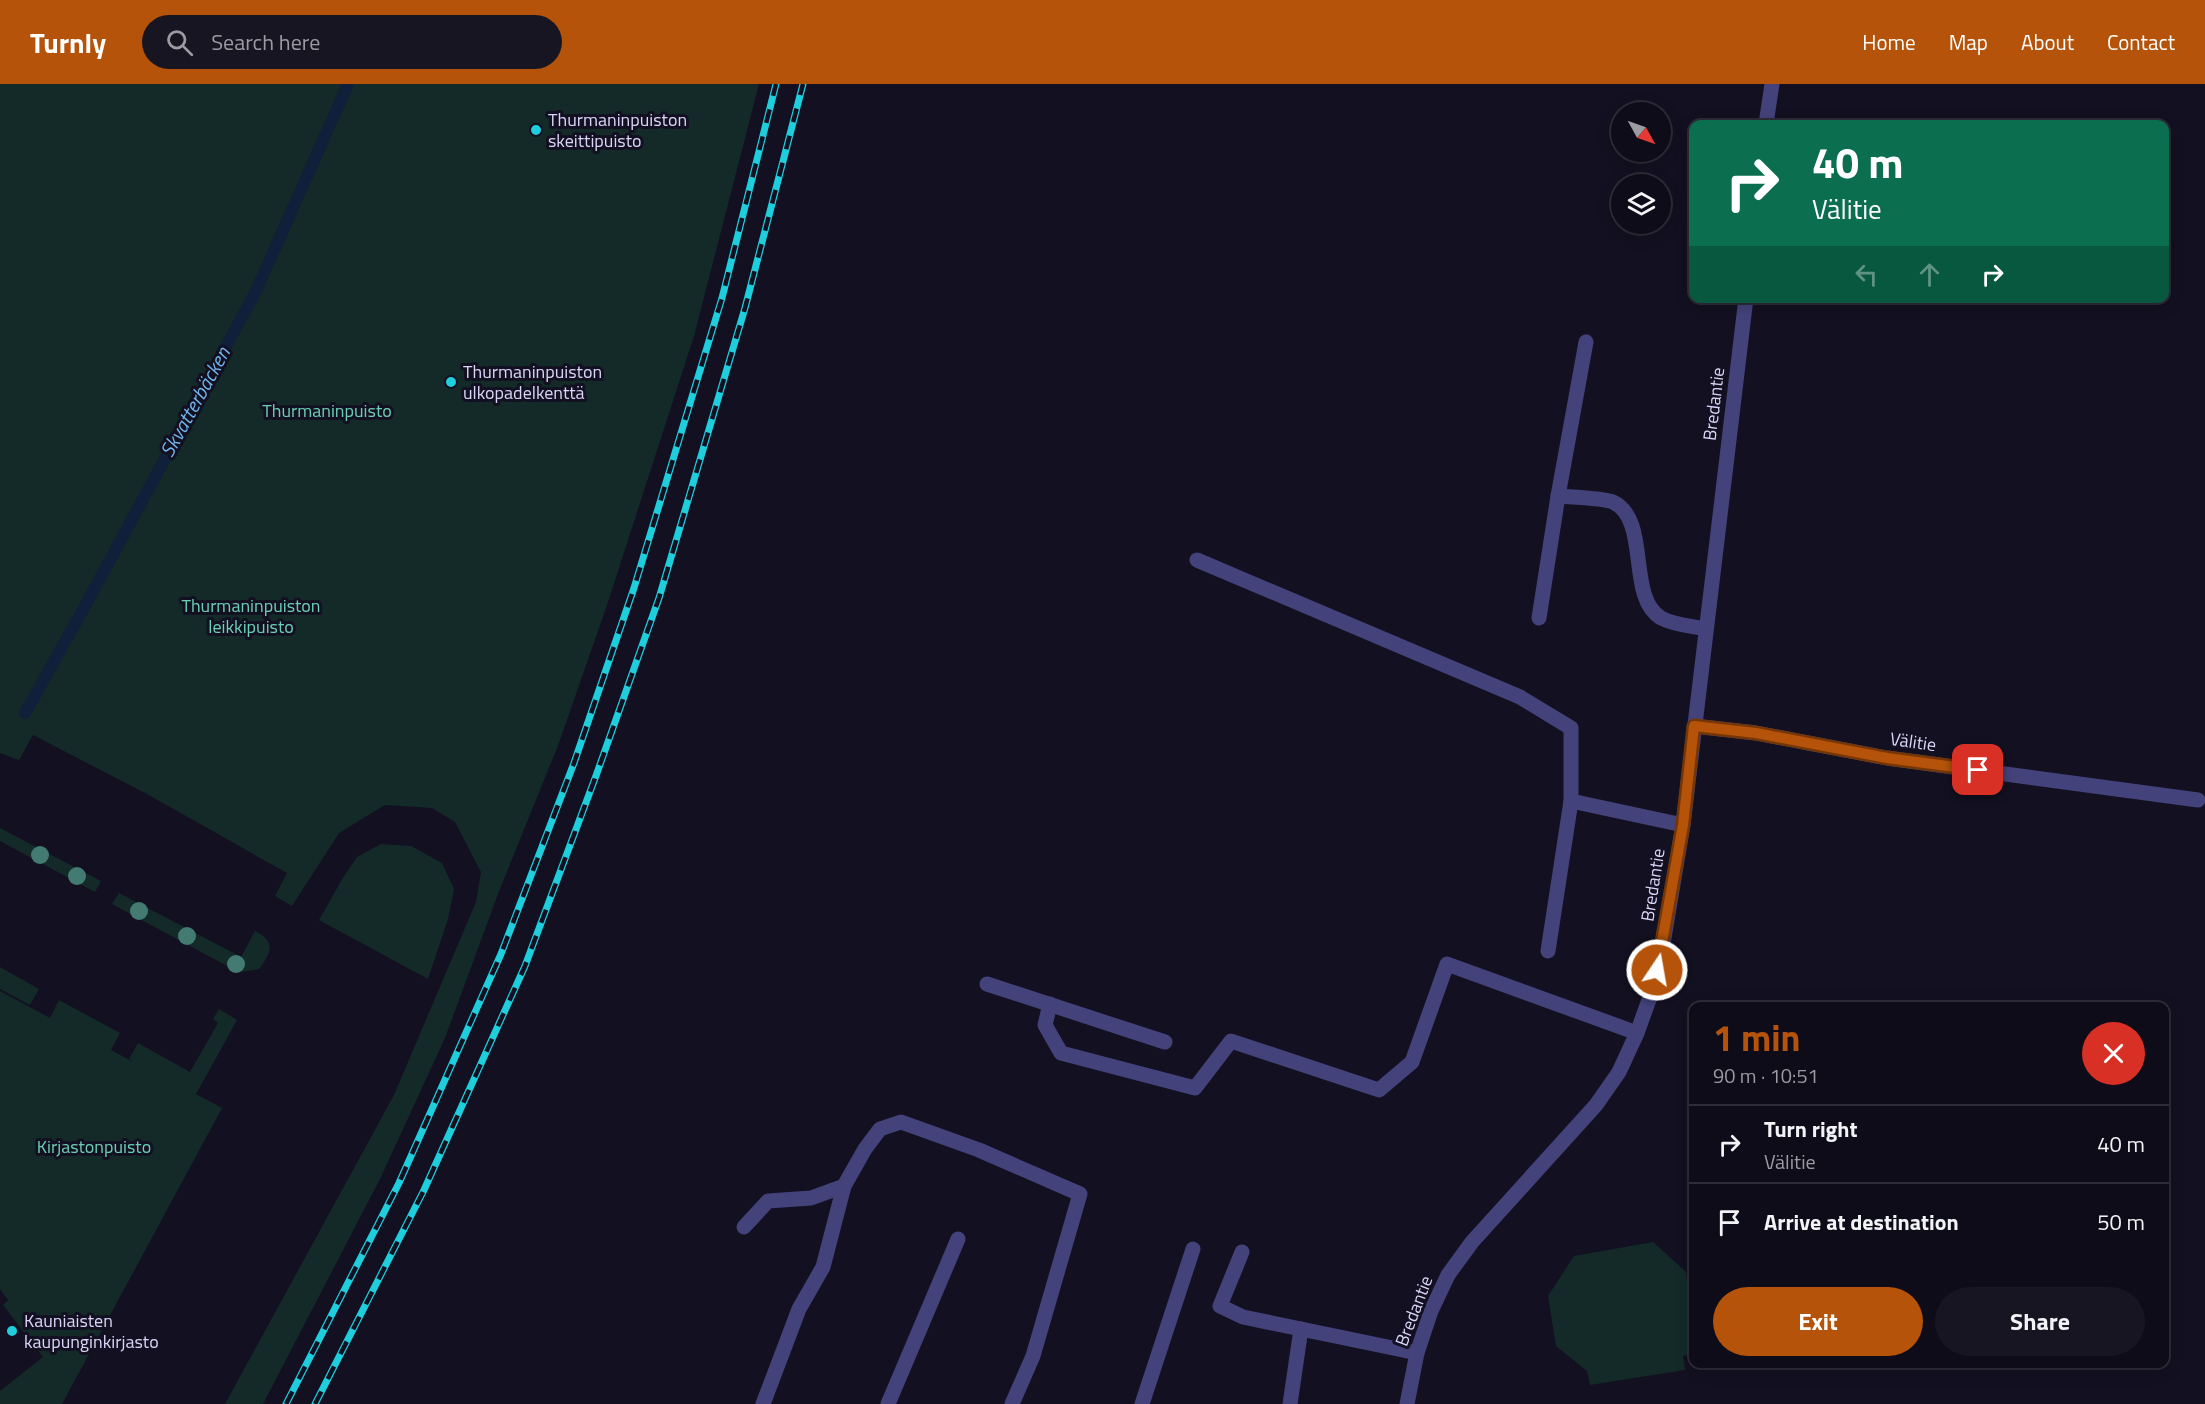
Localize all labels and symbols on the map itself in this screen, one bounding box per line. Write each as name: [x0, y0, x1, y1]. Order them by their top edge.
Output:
north arrow: [1611, 102, 1671, 162]
place label: Thurmaninpuiston skeittipuisto: [548, 106, 687, 154]
marker: Thurmaninpuiston skeittipuisto: [529, 123, 543, 137]
water label: Skvatterbäcken: [151, 340, 238, 463]
place label: Thurmaninpuiston ulkopadelkenttä: [463, 358, 602, 406]
street label: Bredantie: [1696, 366, 1731, 442]
marker: Thurmaninpuiston ulkopadelkenttä: [444, 375, 458, 389]
park label: Thurmaninpuisto: [262, 397, 392, 424]
park label: Thurmaninpuiston leikkipuisto: [181, 592, 321, 640]
street label: Välitie: [1888, 725, 1938, 758]
pin: [1952, 744, 2003, 795]
street label: Bredantie: [1633, 846, 1672, 923]
position arrow: [1625, 938, 1689, 1002]
park label: Kirjastonpuisto: [37, 1133, 151, 1160]
street label: Bredantie: [1388, 1272, 1439, 1350]
place label: Kauniaisten kaupunginkirjasto: [24, 1307, 159, 1355]
marker: Kauniaisten kaupunginkirjasto: [5, 1324, 19, 1338]

